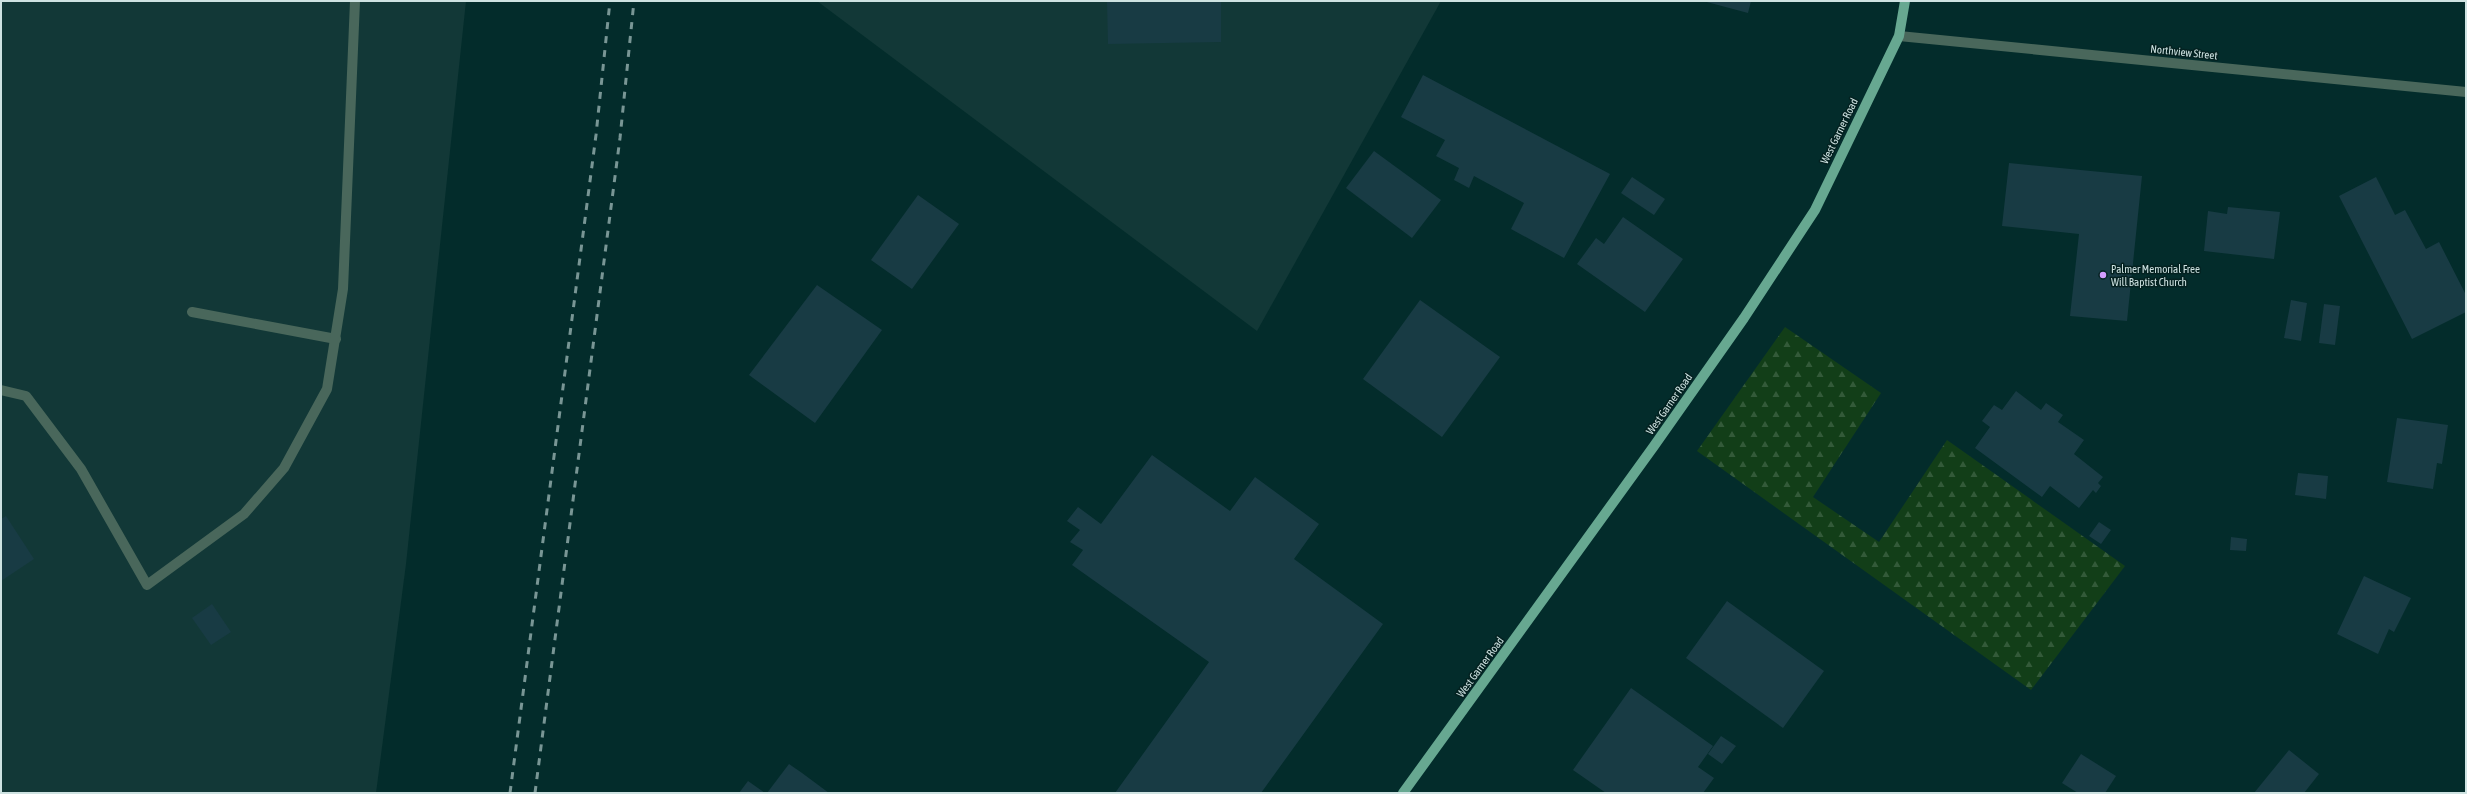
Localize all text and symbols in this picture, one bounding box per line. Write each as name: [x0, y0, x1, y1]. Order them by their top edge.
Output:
street label: Northview Street: [2150, 43, 2218, 61]
street label: West Garner Road: [1818, 96, 1860, 166]
place label: Palmer Memorial Free Will Baptist Church: [2111, 263, 2200, 288]
marker: Palmer Memorial Free Will Baptist Church: [2098, 270, 2108, 280]
street label: West Garner Road: [1644, 371, 1694, 437]
street label: West Garner Road: [1454, 635, 1506, 699]

